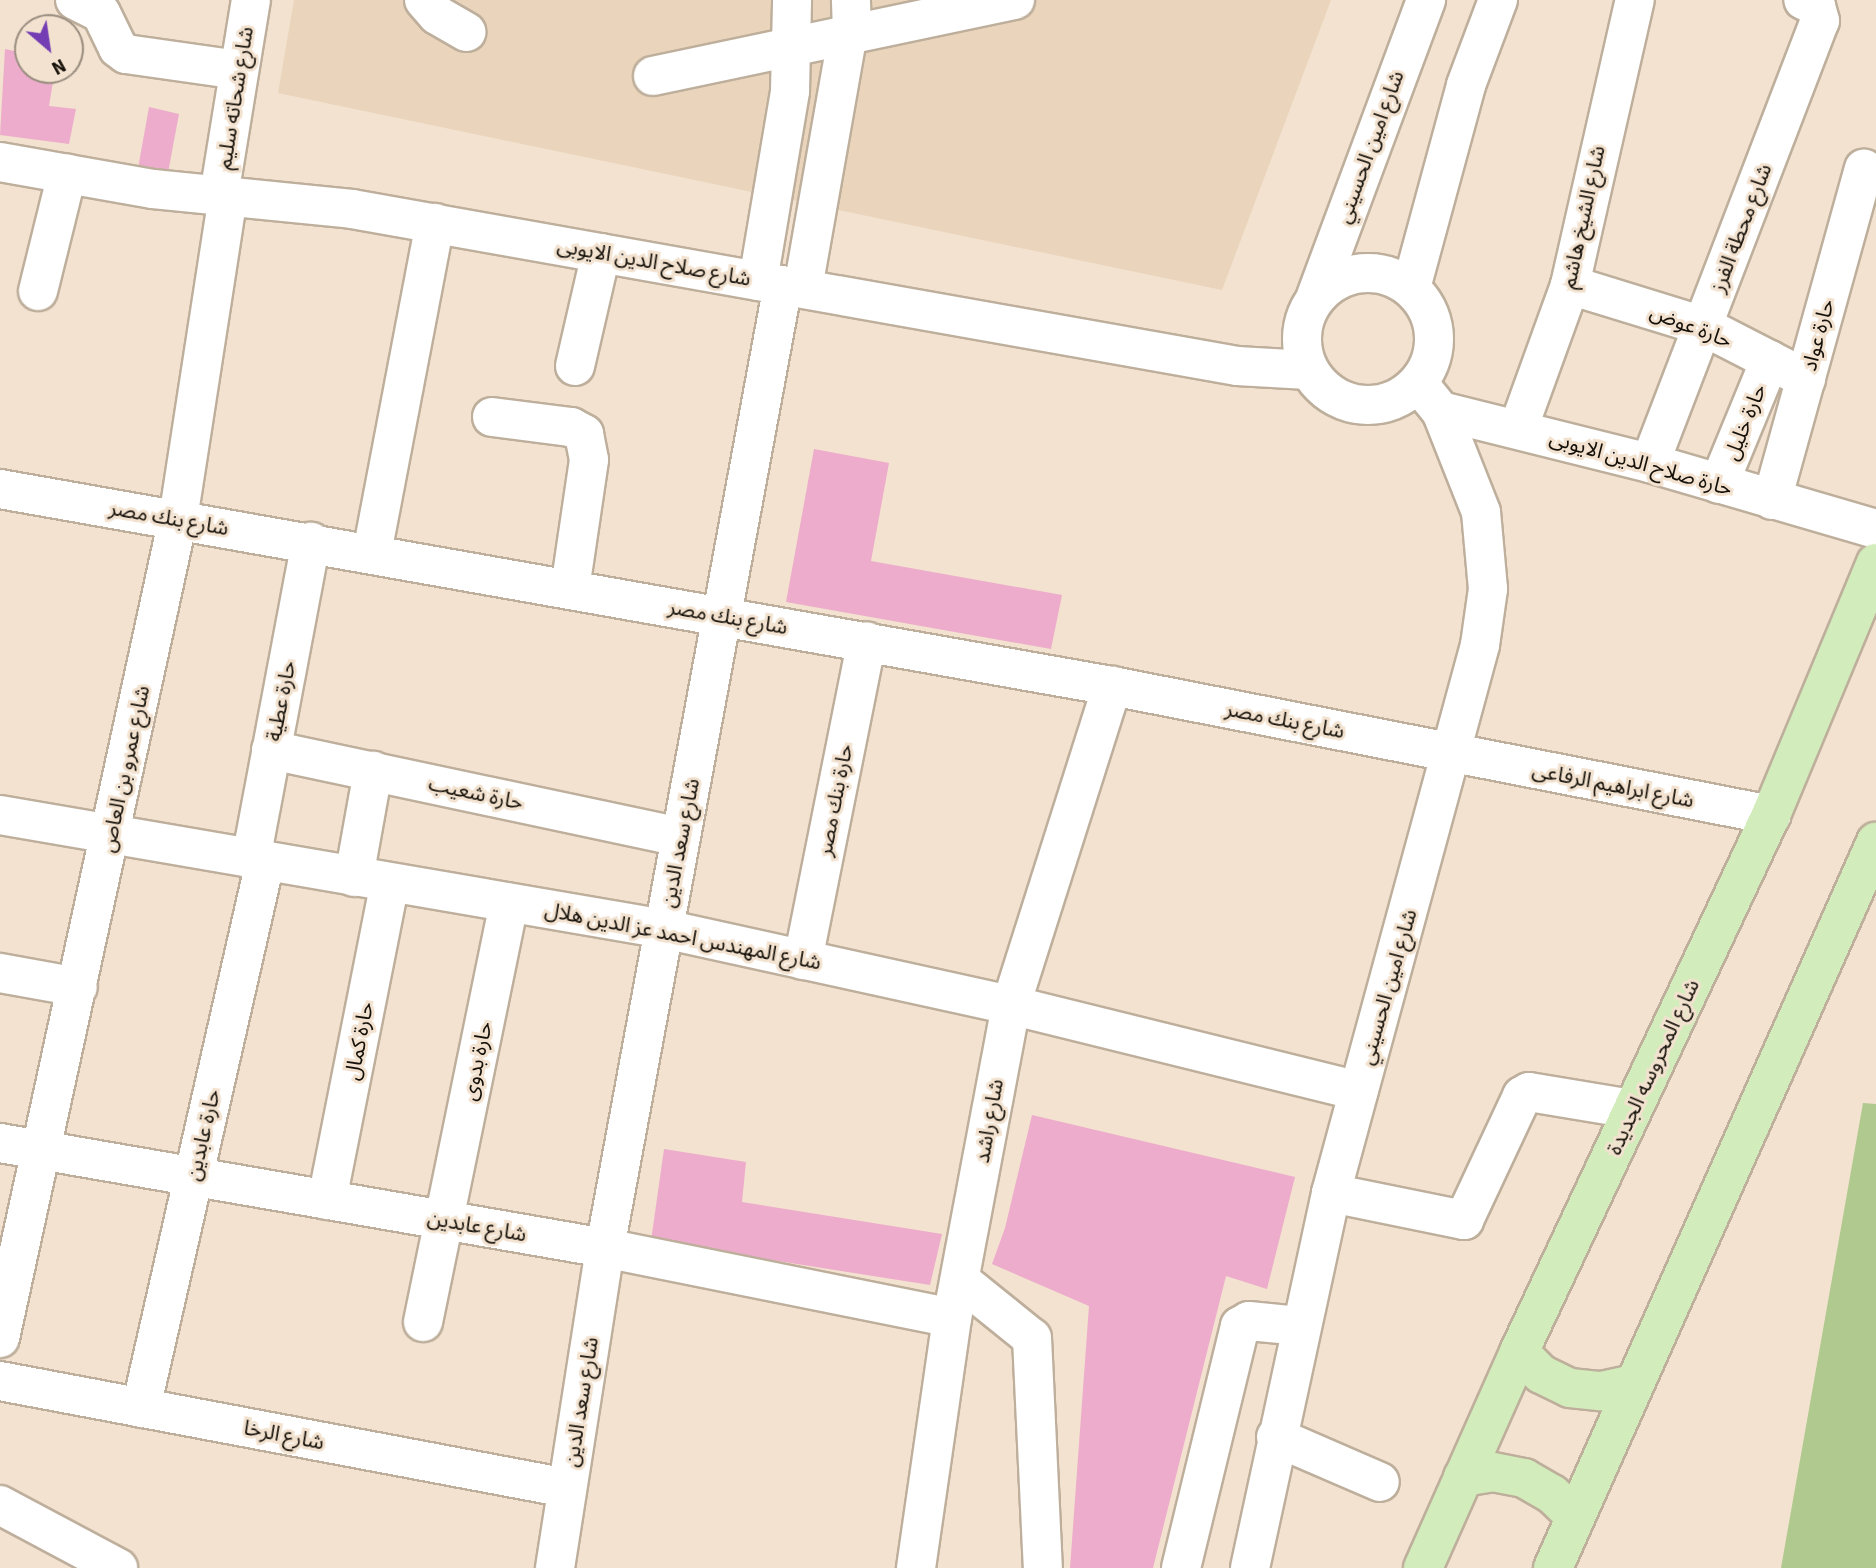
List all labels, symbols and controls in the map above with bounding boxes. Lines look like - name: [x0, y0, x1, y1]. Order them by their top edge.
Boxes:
- north arrow: [14, 14, 84, 84]
- street label: شارع شحاته سليم: [211, 25, 259, 171]
- text: N: [46, 51, 71, 81]
- street label: شارع امين الحسيني: [1331, 67, 1409, 227]
- street label: شارع الشيخ هاشم: [1556, 143, 1610, 291]
- street label: شارع محطة الفرز: [1705, 160, 1777, 296]
- street label: شارع صلاح الدين الايوبى: [555, 233, 753, 291]
- street label: حارة عواد: [1796, 296, 1840, 374]
- street label: حارة عوض: [1646, 299, 1736, 353]
- street label: حارة خليل: [1718, 380, 1772, 464]
- street label: حارة صلاح الدين الايوبى: [1547, 425, 1735, 501]
- street label: شارع بنك مصر: [107, 495, 231, 541]
- street label: شارع بنك مصر: [666, 594, 790, 640]
- street label: حارة عطية: [261, 659, 301, 743]
- street label: شارع عمرو بن العاص: [95, 683, 155, 855]
- street label: شارع بنك مصر: [1223, 696, 1347, 744]
- street label: حارة بنك مصر: [812, 742, 858, 858]
- street label: شارع ابراهيم الرفاعى: [1530, 757, 1696, 813]
- street label: حارة شعيب: [426, 771, 526, 815]
- street label: شارع سعد الدين: [655, 776, 705, 910]
- street label: شارع المهندس احمد عز الدين هلال: [543, 897, 823, 975]
- street label: شارع امين الحسيني: [1354, 906, 1422, 1068]
- street label: شارع المحروسه الجديدة: [1601, 975, 1705, 1159]
- street label: حارة كمال: [339, 1000, 379, 1082]
- street label: حارة بدوى: [456, 1019, 498, 1103]
- street label: شارع راشد: [969, 1077, 1009, 1165]
- street label: حارة عابدين: [180, 1087, 226, 1183]
- street label: شارع عابدين: [425, 1205, 529, 1247]
- street label: شارع سعد الدين: [558, 1335, 604, 1469]
- street label: شارع الرخا: [242, 1415, 326, 1455]

